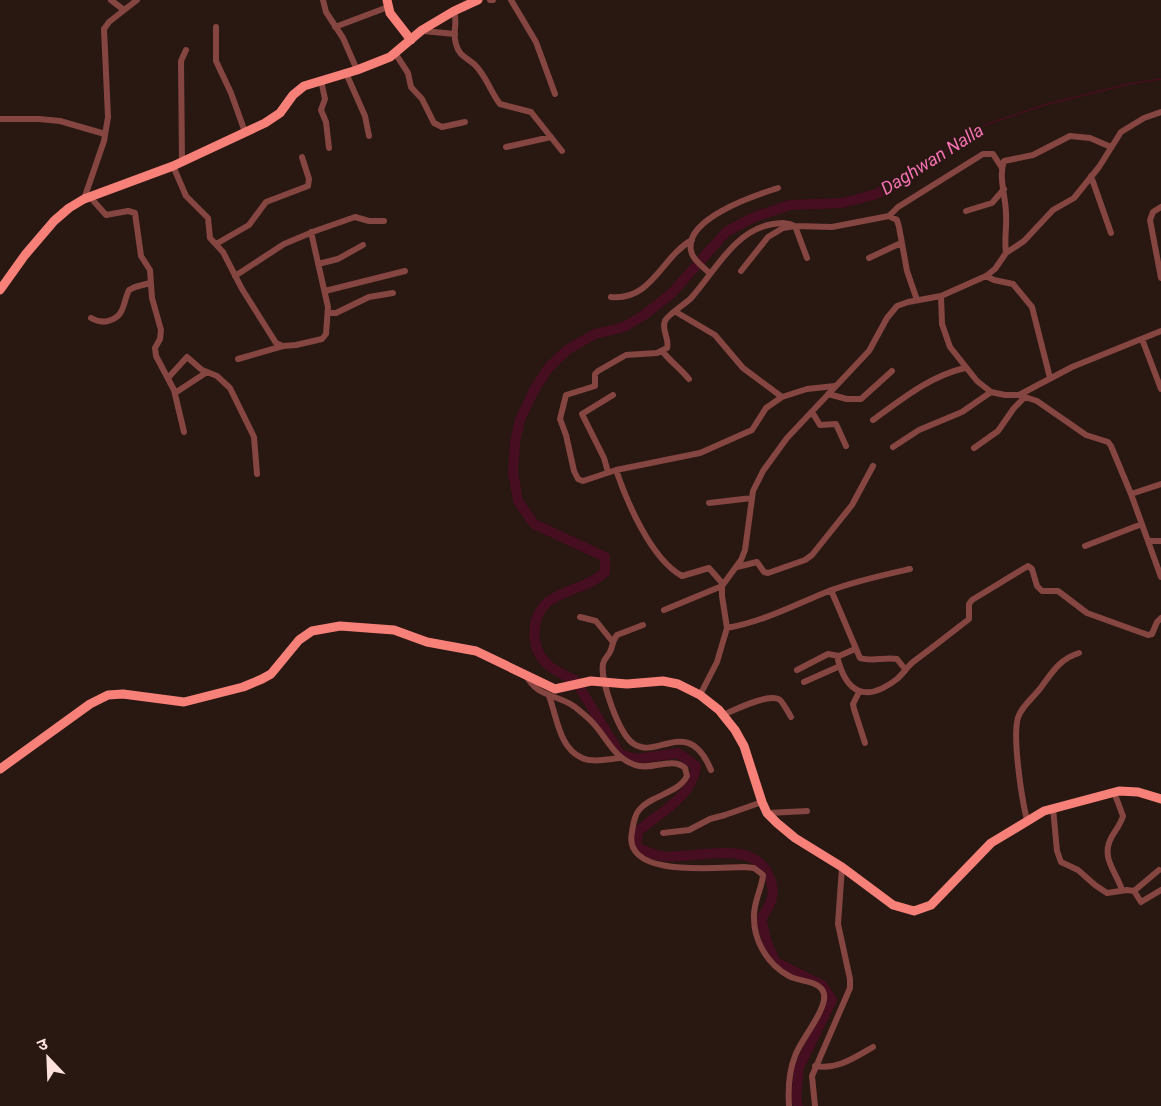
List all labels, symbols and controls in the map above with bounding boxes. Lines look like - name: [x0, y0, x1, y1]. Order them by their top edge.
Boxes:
- water label: Daghwan Nalla: [877, 119, 987, 199]
- north arrow: [18, 1028, 78, 1088]
- text: उ: [34, 1034, 51, 1055]

